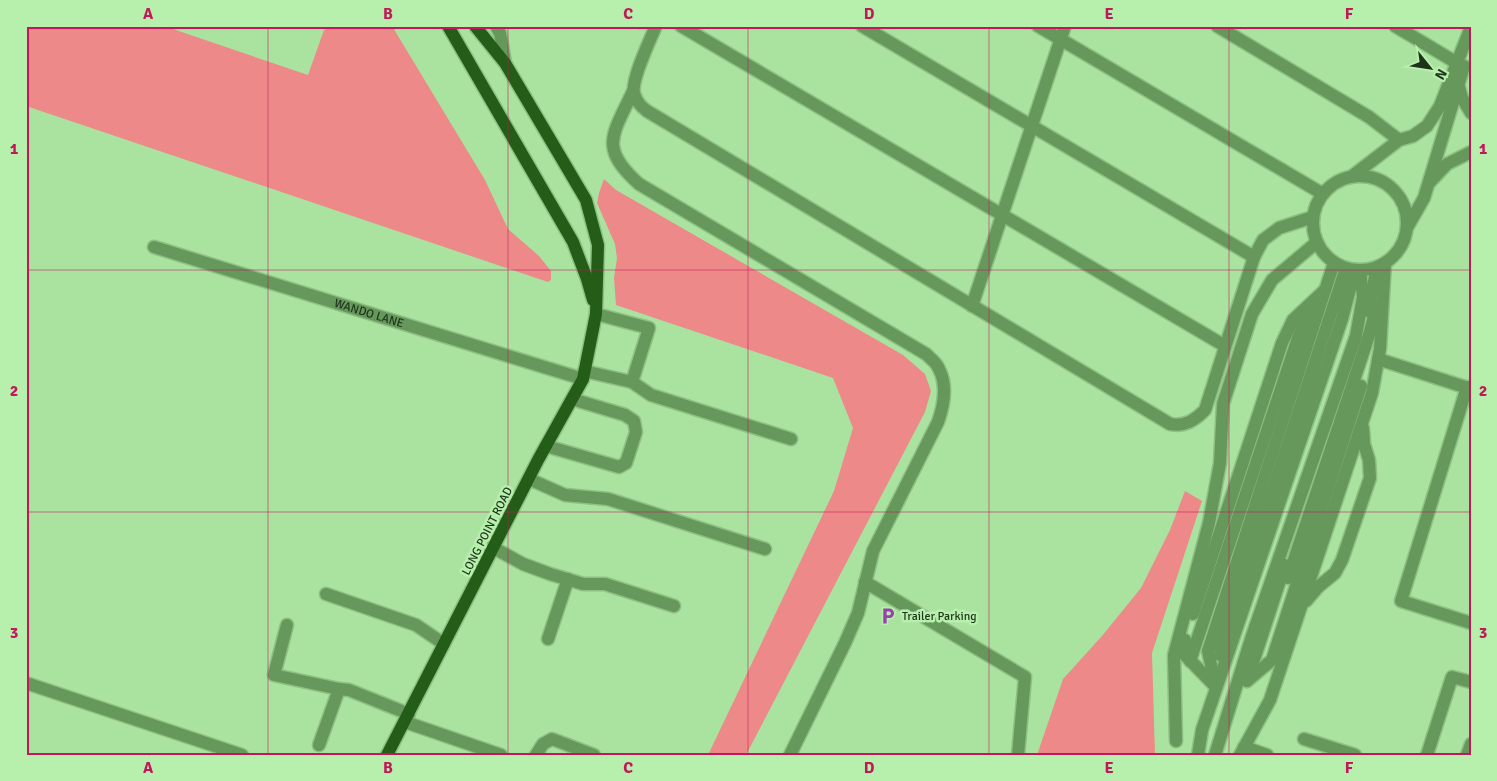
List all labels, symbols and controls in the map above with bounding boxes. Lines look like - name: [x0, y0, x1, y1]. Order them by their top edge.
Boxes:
- text: A: [143, 4, 154, 24]
- text: B: [383, 4, 393, 24]
- text: C: [623, 4, 633, 24]
- text: D: [864, 4, 875, 24]
- text: E: [1104, 4, 1114, 24]
- text: F: [1345, 4, 1354, 24]
- north arrow: [1404, 42, 1454, 92]
- text: N: [1431, 66, 1451, 83]
- text: 1: [10, 139, 19, 159]
- text: 1: [1479, 139, 1488, 159]
- street label: WANDO LANE: [332, 296, 406, 331]
- text: 2: [10, 381, 18, 401]
- text: 2: [1479, 381, 1487, 401]
- street label: LONG POINT ROAD: [459, 484, 516, 578]
- parking icon: Trailer Parking: [878, 606, 898, 626]
- place label: Trailer Parking: [902, 609, 977, 624]
- text: 3: [10, 623, 18, 643]
- text: 3: [1479, 623, 1487, 643]
- text: A: [143, 758, 154, 778]
- text: B: [383, 758, 393, 778]
- text: C: [623, 758, 633, 778]
- text: D: [864, 758, 875, 778]
- text: E: [1104, 758, 1114, 778]
- text: F: [1345, 758, 1354, 778]

